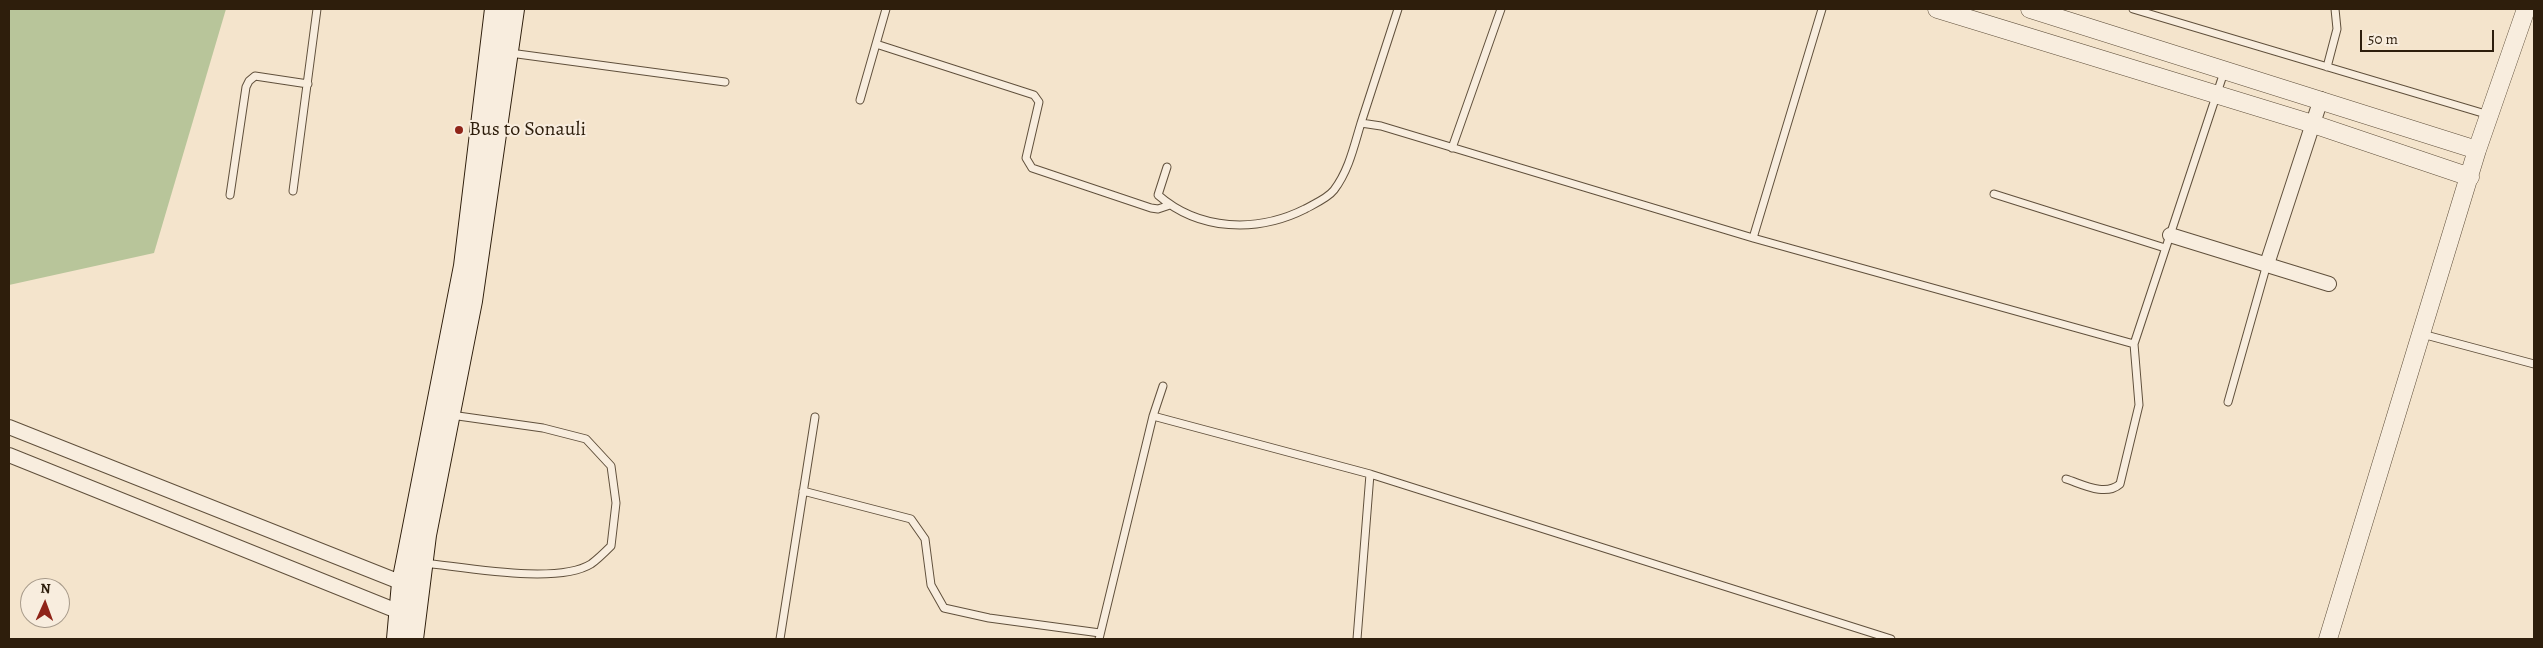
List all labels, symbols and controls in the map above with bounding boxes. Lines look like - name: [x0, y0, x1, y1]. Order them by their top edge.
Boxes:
- scale bar: [2363, 20, 2497, 52]
- text: 50 m: [2368, 29, 2398, 49]
- place label: Bus to Sonauli: [469, 118, 586, 142]
- marker: Bus to Sonauli: [453, 124, 465, 136]
- north arrow: [20, 578, 70, 628]
- text: N: [40, 579, 51, 598]

